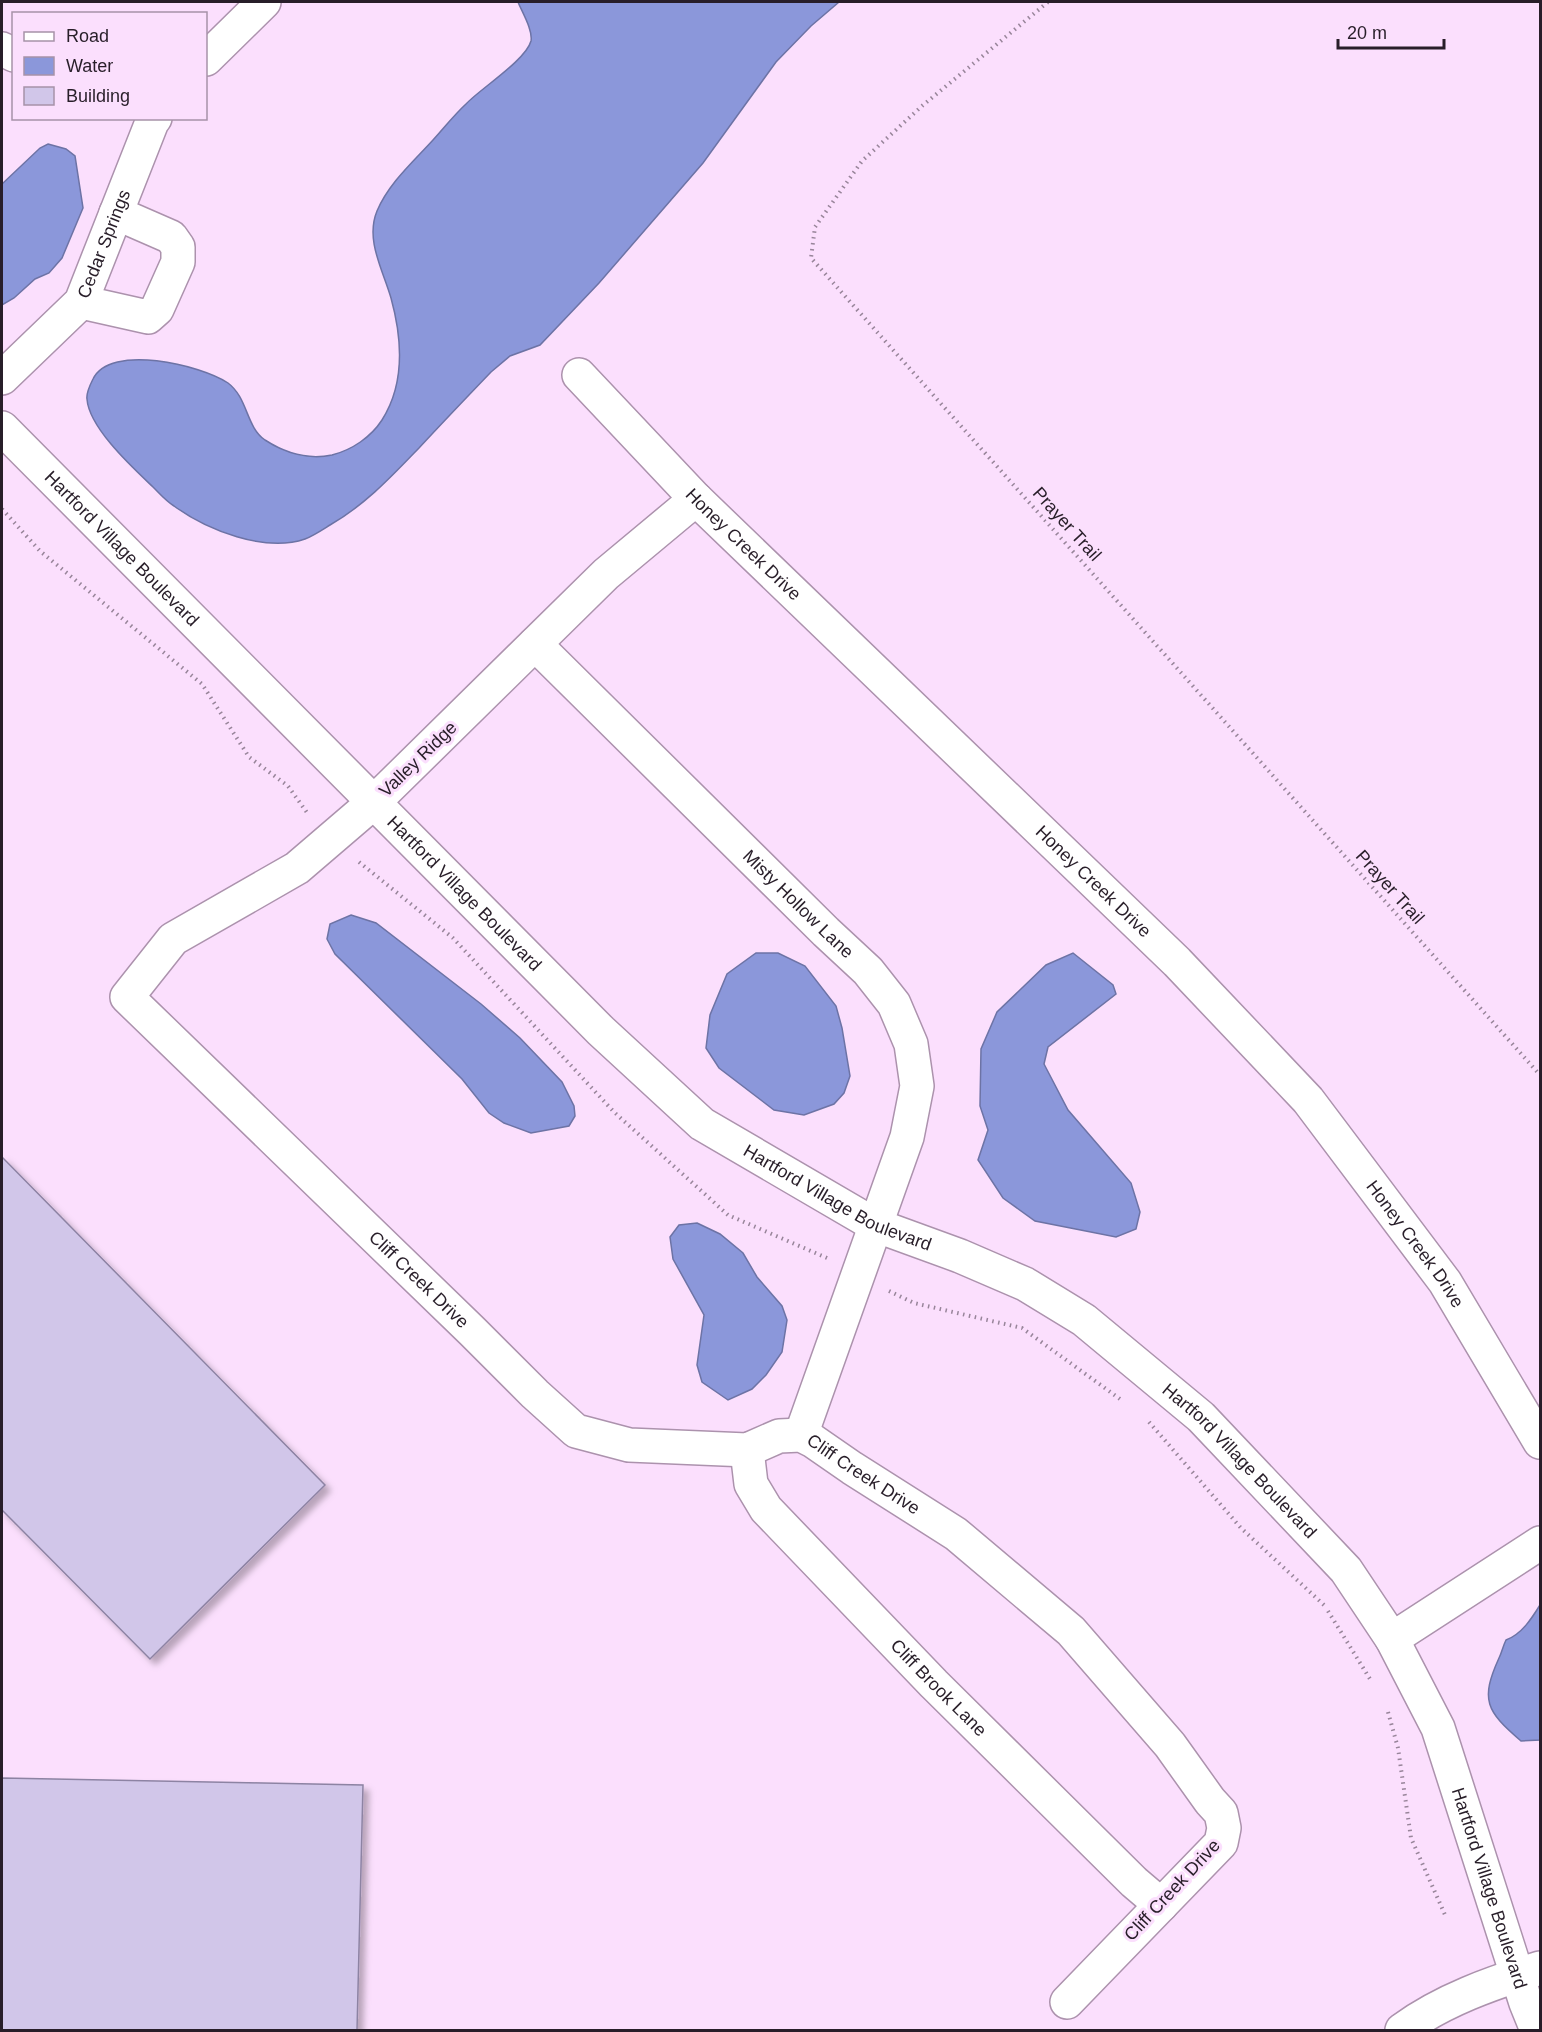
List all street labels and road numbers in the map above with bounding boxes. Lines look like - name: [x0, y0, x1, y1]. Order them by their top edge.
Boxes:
- street label: Cedar Springs: [73, 187, 134, 301]
- street label: Hartford Village Boulevard: [41, 467, 203, 630]
- street label: Prayer Trail: [1029, 483, 1105, 565]
- street label: Honey Creek Drive: [681, 484, 805, 604]
- street label: Valley Ridge: [375, 717, 461, 801]
- street label: Hartford Village Boulevard: [383, 812, 545, 975]
- street label: Honey Creek Drive: [1032, 822, 1155, 941]
- street label: Misty Hollow Lane: [739, 846, 857, 962]
- street label: Prayer Trail: [1352, 846, 1428, 928]
- street label: Hartford Village Boulevard: [740, 1140, 934, 1255]
- street label: Honey Creek Drive: [1362, 1177, 1468, 1311]
- street label: Cliff Creek Drive: [365, 1227, 473, 1332]
- street label: Hartford Village Boulevard: [1159, 1379, 1320, 1542]
- street label: Cliff Creek Drive: [803, 1430, 924, 1518]
- street label: Cliff Brook Lane: [887, 1635, 991, 1740]
- street label: Hartford Village Boulevard: [1448, 1785, 1531, 1991]
- street label: Cliff Creek Drive: [1120, 1835, 1224, 1945]

